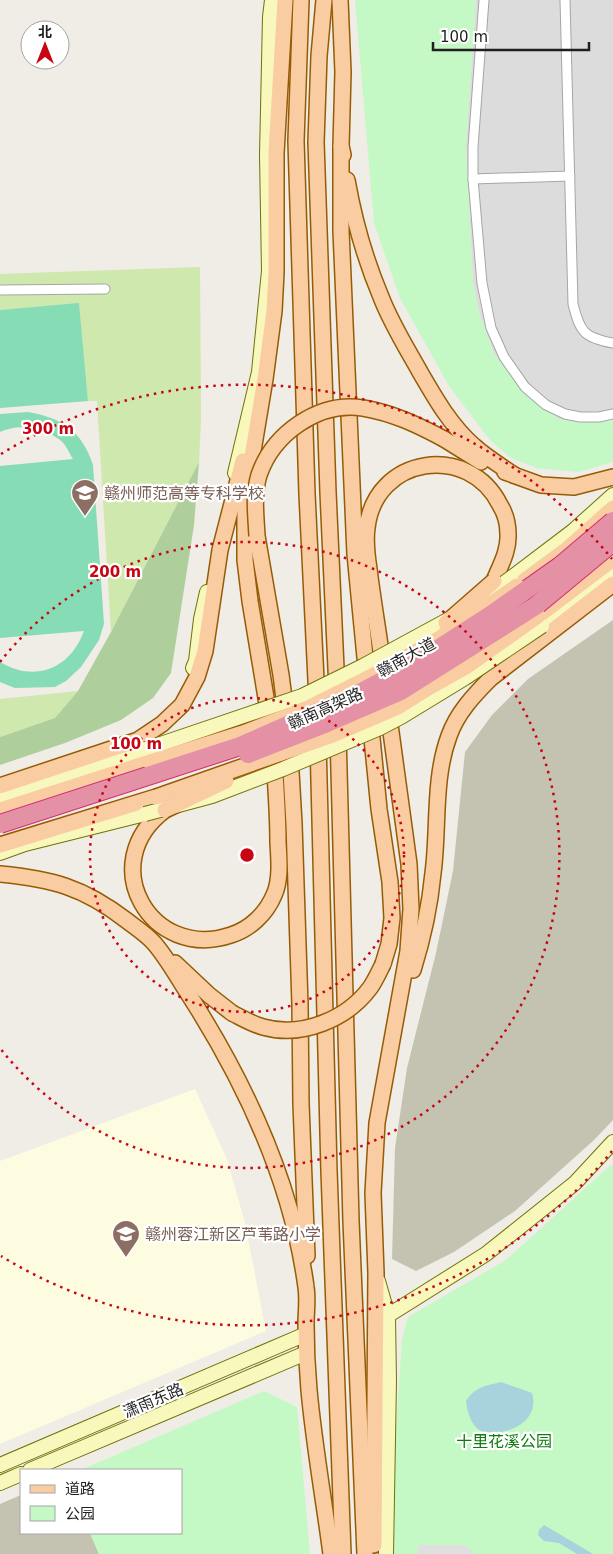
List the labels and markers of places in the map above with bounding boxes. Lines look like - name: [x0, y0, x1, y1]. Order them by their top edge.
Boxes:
- school or university icon: 赣州师范高等专科学校: [70, 478, 100, 517]
- place label: 赣州师范高等专科学校: [104, 484, 264, 503]
- centre of rings: [238, 846, 256, 864]
- school or university icon: 赣州蓉江新区芦苇路小学: [111, 1219, 141, 1258]
- place label: 赣州蓉江新区芦苇路小学: [145, 1225, 321, 1244]

